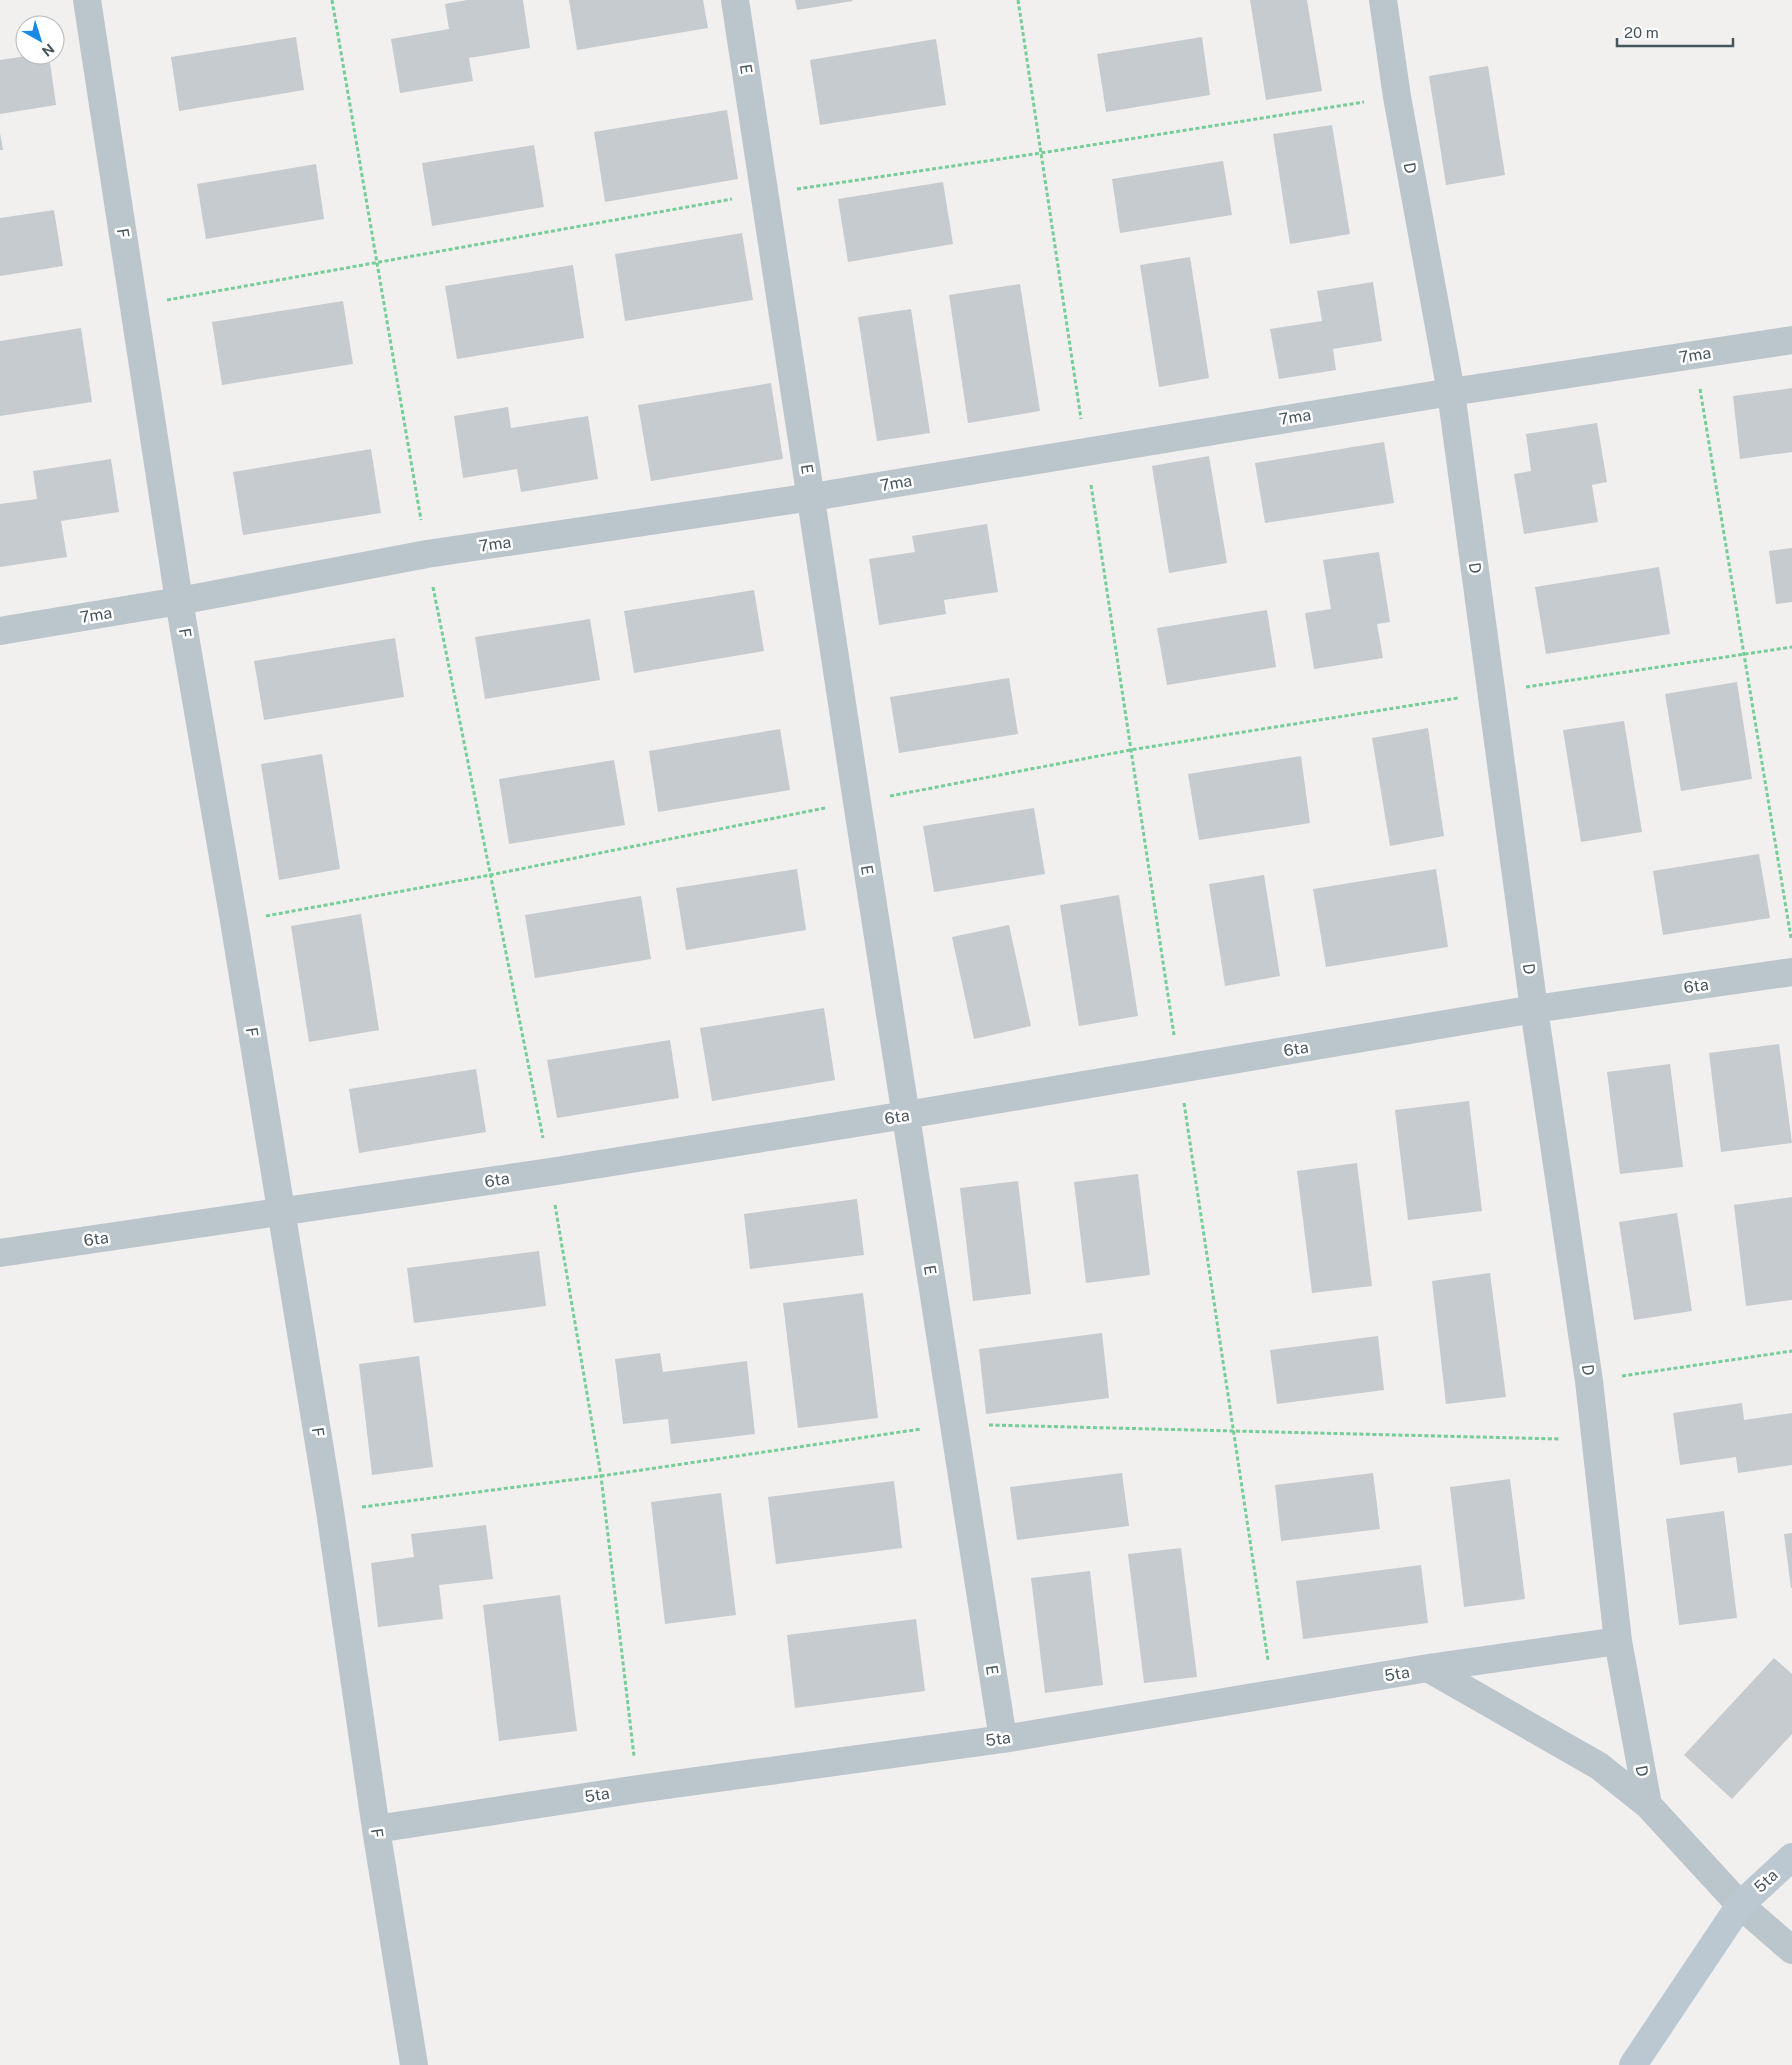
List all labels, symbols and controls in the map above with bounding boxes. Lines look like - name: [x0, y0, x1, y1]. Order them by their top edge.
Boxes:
- north arrow: [15, 15, 65, 65]
- scale bar: [1617, 15, 1733, 47]
- text: 20 m: [1624, 24, 1659, 41]
- text: N: [39, 40, 57, 60]
- street label: E: [736, 63, 756, 75]
- street label: D: [1400, 161, 1420, 175]
- street label: F: [113, 227, 133, 239]
- street label: 7ma: [1678, 343, 1712, 367]
- street label: 7ma: [1278, 405, 1312, 429]
- street label: E: [797, 463, 817, 475]
- street label: 7ma: [879, 471, 913, 495]
- street label: 7ma: [478, 532, 512, 556]
- street label: D: [1465, 561, 1485, 575]
- street label: 7ma: [79, 603, 113, 627]
- street label: F: [175, 627, 195, 639]
- street label: E: [857, 864, 877, 876]
- street label: D: [1519, 962, 1539, 976]
- street label: 6ta: [1682, 975, 1710, 997]
- street label: F: [242, 1026, 262, 1038]
- street label: 6ta: [1282, 1038, 1310, 1060]
- street label: 6ta: [883, 1106, 911, 1128]
- street label: 6ta: [483, 1169, 511, 1191]
- street label: 6ta: [82, 1228, 110, 1250]
- street label: E: [920, 1264, 940, 1276]
- street label: D: [1578, 1363, 1598, 1377]
- street label: F: [308, 1426, 328, 1438]
- street label: 5ta: [1383, 1662, 1411, 1686]
- street label: E: [982, 1664, 1002, 1676]
- street label: 5ta: [984, 1728, 1012, 1750]
- street label: D: [1632, 1764, 1652, 1778]
- street label: 5ta: [583, 1784, 611, 1806]
- street label: F: [367, 1827, 387, 1839]
- street label: 5ta: [1750, 1865, 1782, 1897]

